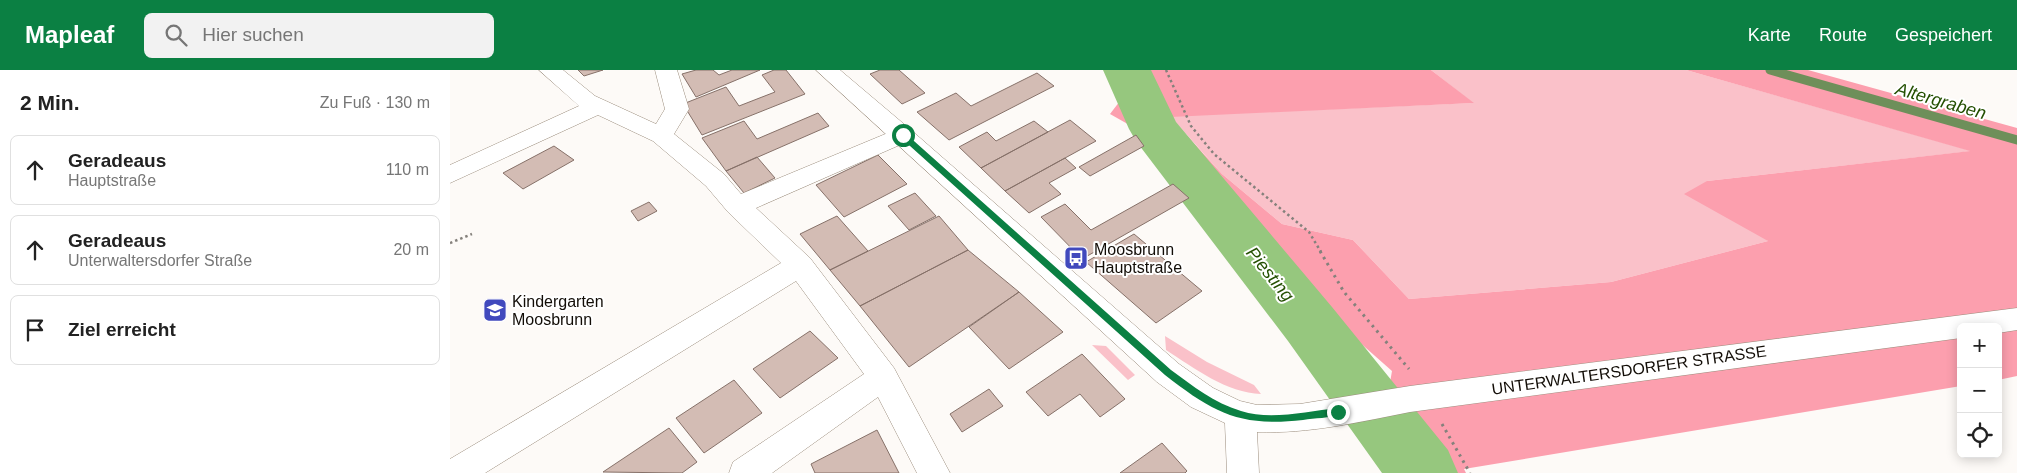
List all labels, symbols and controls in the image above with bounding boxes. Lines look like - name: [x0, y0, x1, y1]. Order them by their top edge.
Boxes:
- search box: [144, 13, 494, 58]
- text: Mapleaf: [25, 21, 114, 48]
- icon: search: [162, 21, 190, 49]
- text: Hier suchen: [202, 24, 304, 45]
- text: Karte: [1748, 25, 1791, 45]
- text: Route: [1819, 25, 1867, 45]
- text: Gespeichert: [1895, 25, 1992, 45]
- water label: Altergraben: [1893, 78, 1988, 123]
- text: 2 Min.: [20, 91, 80, 114]
- text: Zu Fuß · 130 m: [320, 94, 430, 111]
- route start: [892, 124, 915, 147]
- text: Geradeaus: [68, 150, 166, 171]
- icon: ahead: [21, 156, 49, 184]
- text: 110 m: [386, 161, 429, 178]
- text: Hauptstraße: [68, 172, 156, 189]
- text: Geradeaus: [68, 230, 166, 251]
- icon: ahead: [21, 236, 49, 264]
- text: 20 m: [393, 241, 429, 258]
- place label: Moosbrunn Hauptstraße: [1094, 241, 1182, 276]
- water label: Piesting: [1242, 243, 1298, 305]
- bus stop icon: Moosbrunn Hauptstraße: [1063, 245, 1089, 271]
- text: Unterwaltersdorfer Straße: [68, 252, 252, 269]
- place label: Kindergarten Moosbrunn: [512, 293, 604, 328]
- school or university icon: Kindergarten Moosbrunn: [482, 297, 508, 323]
- icon: arrive: [21, 316, 49, 344]
- text: Ziel erreicht: [68, 319, 176, 340]
- map controls: [1957, 323, 2002, 458]
- button: +: [1957, 323, 2002, 368]
- street label: UNTERWALTERSDORFER STRASSE: [1491, 342, 1767, 398]
- button: −: [1957, 368, 2002, 413]
- route end: [1327, 401, 1350, 424]
- button: locate: [1957, 413, 2002, 458]

